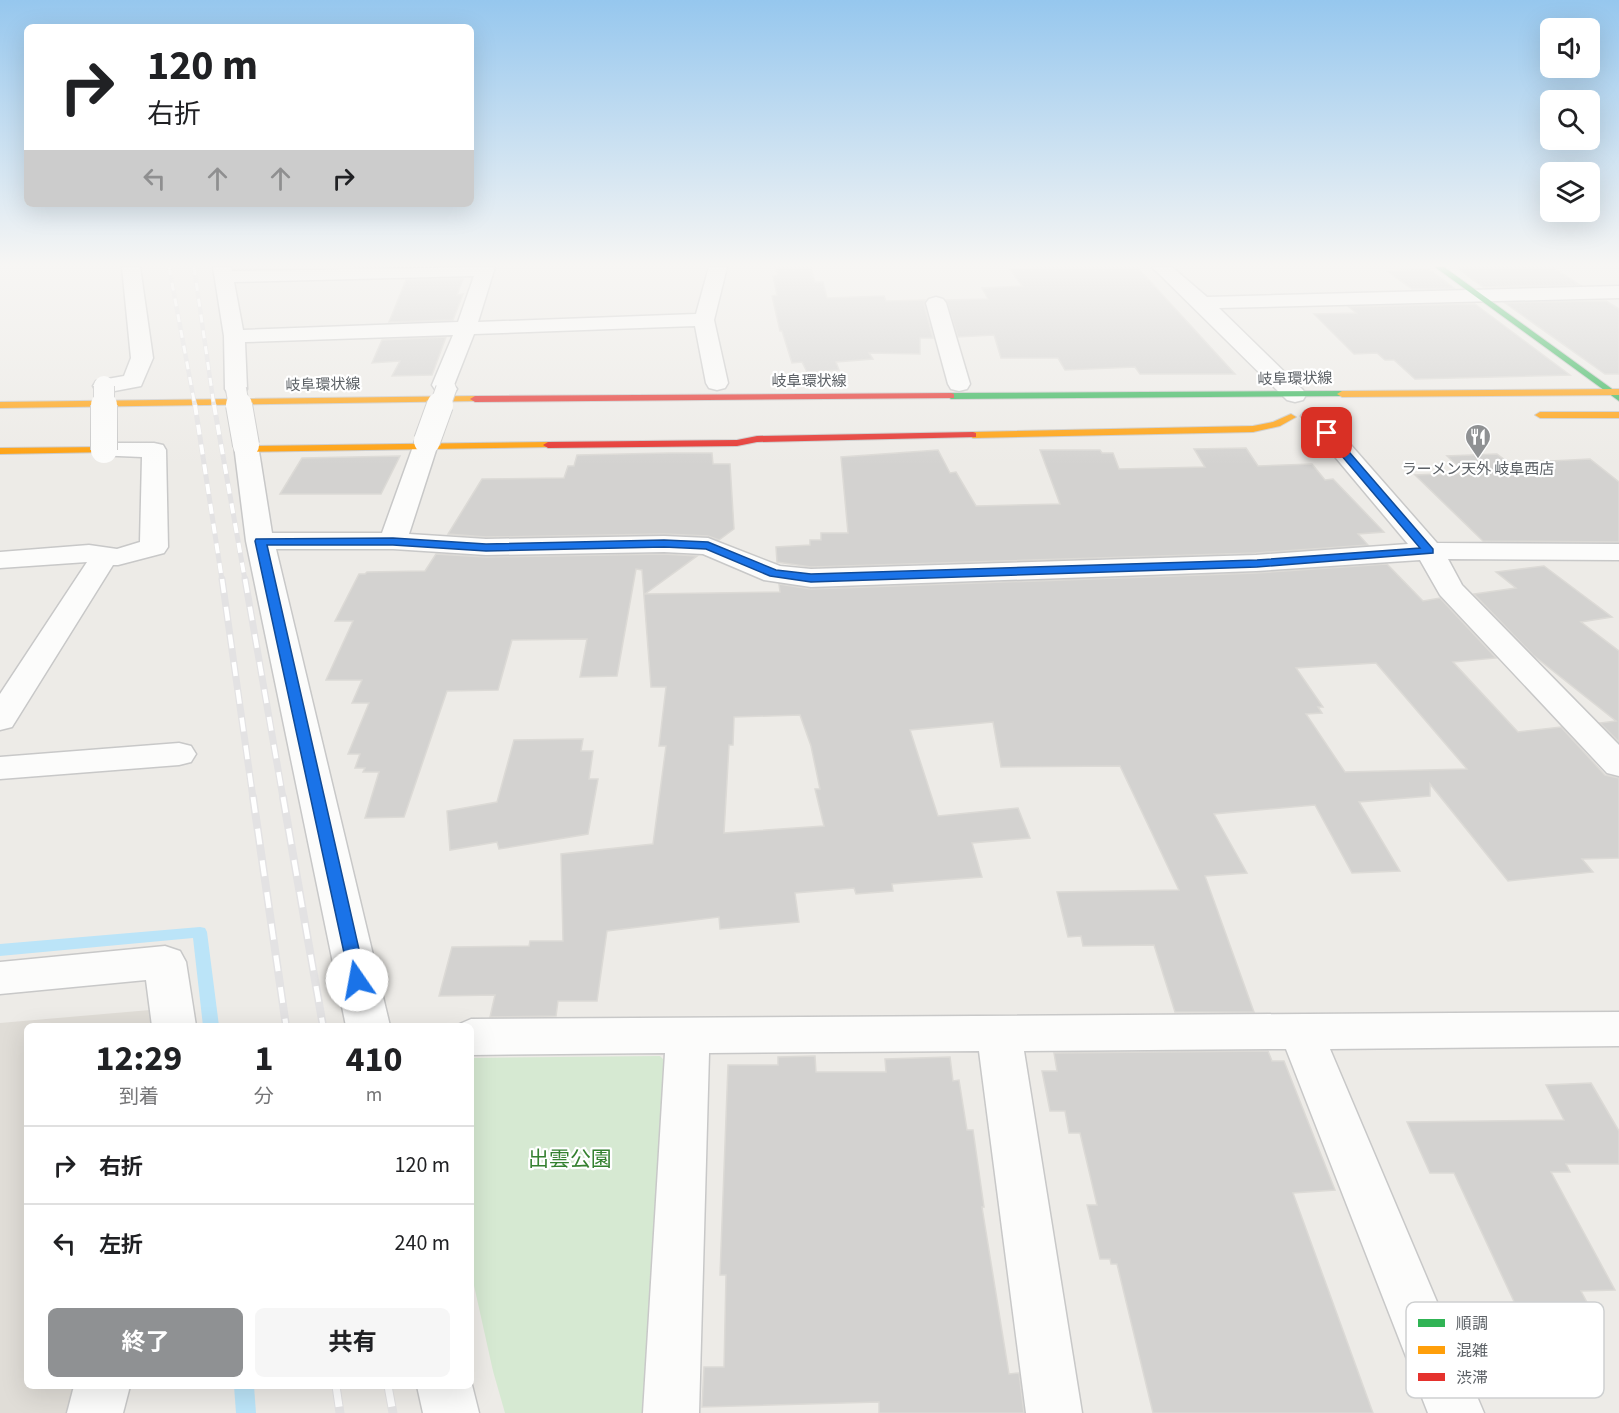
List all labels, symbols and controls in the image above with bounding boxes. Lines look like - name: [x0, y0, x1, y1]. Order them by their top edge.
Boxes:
- map controls: [1540, 18, 1600, 222]
- button: sound: [1540, 18, 1600, 78]
- text: 120 m: [147, 36, 258, 96]
- icon: right: [48, 48, 126, 126]
- button: search: [1540, 90, 1600, 150]
- text: 右折: [147, 95, 201, 134]
- icon: left: [138, 162, 171, 195]
- icon: ahead: [201, 162, 234, 195]
- icon: ahead: [264, 162, 297, 195]
- icon: right: [327, 162, 360, 195]
- button: layers: [1540, 162, 1600, 222]
- street label: 岐阜環状線: [1257, 368, 1333, 390]
- street label: 岐阜環状線: [771, 371, 847, 392]
- street label: 岐阜環状線: [285, 374, 361, 396]
- pin: [1301, 407, 1352, 458]
- icon: arrive: [1310, 416, 1343, 449]
- restaurant icon: ラーメン天外 岐阜西店: [1463, 422, 1493, 460]
- place label: ラーメン天外 岐阜西店: [1402, 459, 1554, 480]
- position arrow: [325, 948, 389, 1012]
- text: 12:29: [96, 1033, 182, 1084]
- text: 1: [254, 1033, 273, 1084]
- text: 410: [345, 1034, 402, 1085]
- text: m: [366, 1081, 382, 1109]
- text: 到着: [119, 1083, 159, 1111]
- text: 分: [254, 1083, 274, 1111]
- park label: 出雲公園: [528, 1144, 612, 1174]
- icon: right: [48, 1149, 81, 1182]
- text: 120 m: [395, 1149, 450, 1181]
- text: 右折: [99, 1151, 143, 1183]
- icon: left: [48, 1227, 81, 1260]
- text: 240 m: [395, 1227, 450, 1259]
- text: 左折: [99, 1229, 143, 1261]
- legend: [1406, 1302, 1604, 1398]
- button: 終了: [48, 1308, 243, 1377]
- button: 共有: [255, 1308, 450, 1377]
- text: 順調: [1456, 1313, 1488, 1335]
- text: 混雑: [1456, 1340, 1488, 1362]
- text: 渋滞: [1456, 1367, 1488, 1389]

